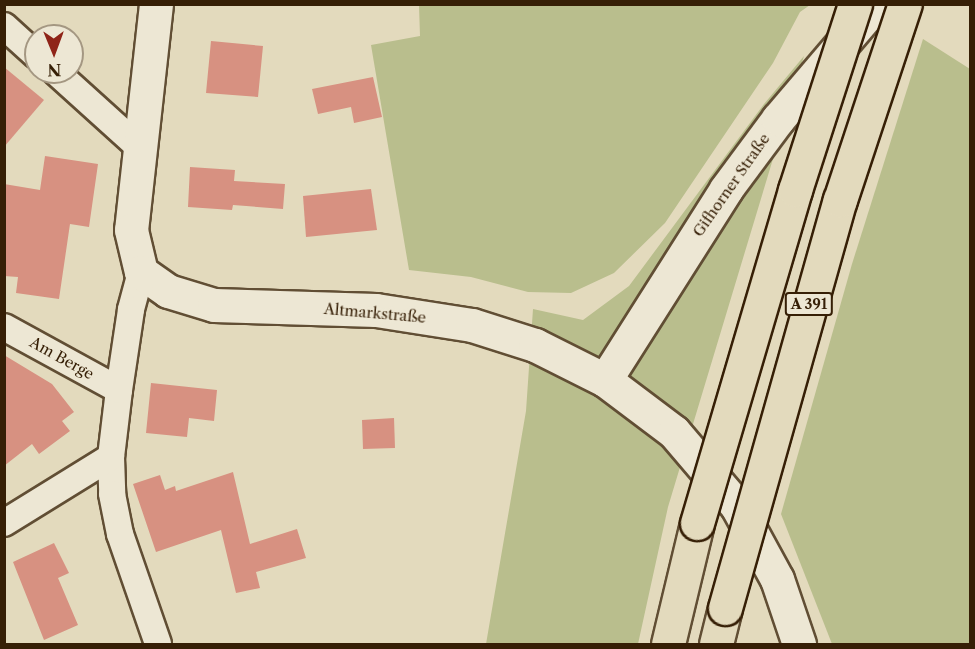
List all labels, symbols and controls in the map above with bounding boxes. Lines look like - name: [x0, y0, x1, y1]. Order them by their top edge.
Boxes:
- north arrow: [24, 24, 84, 84]
- text: N: [47, 60, 61, 80]
- street label: Gifhorner Straße: [689, 130, 773, 240]
- road number: A 391: [784, 293, 834, 315]
- street label: Altmarkstraße: [323, 300, 427, 326]
- street label: Am Berge: [27, 333, 97, 383]

